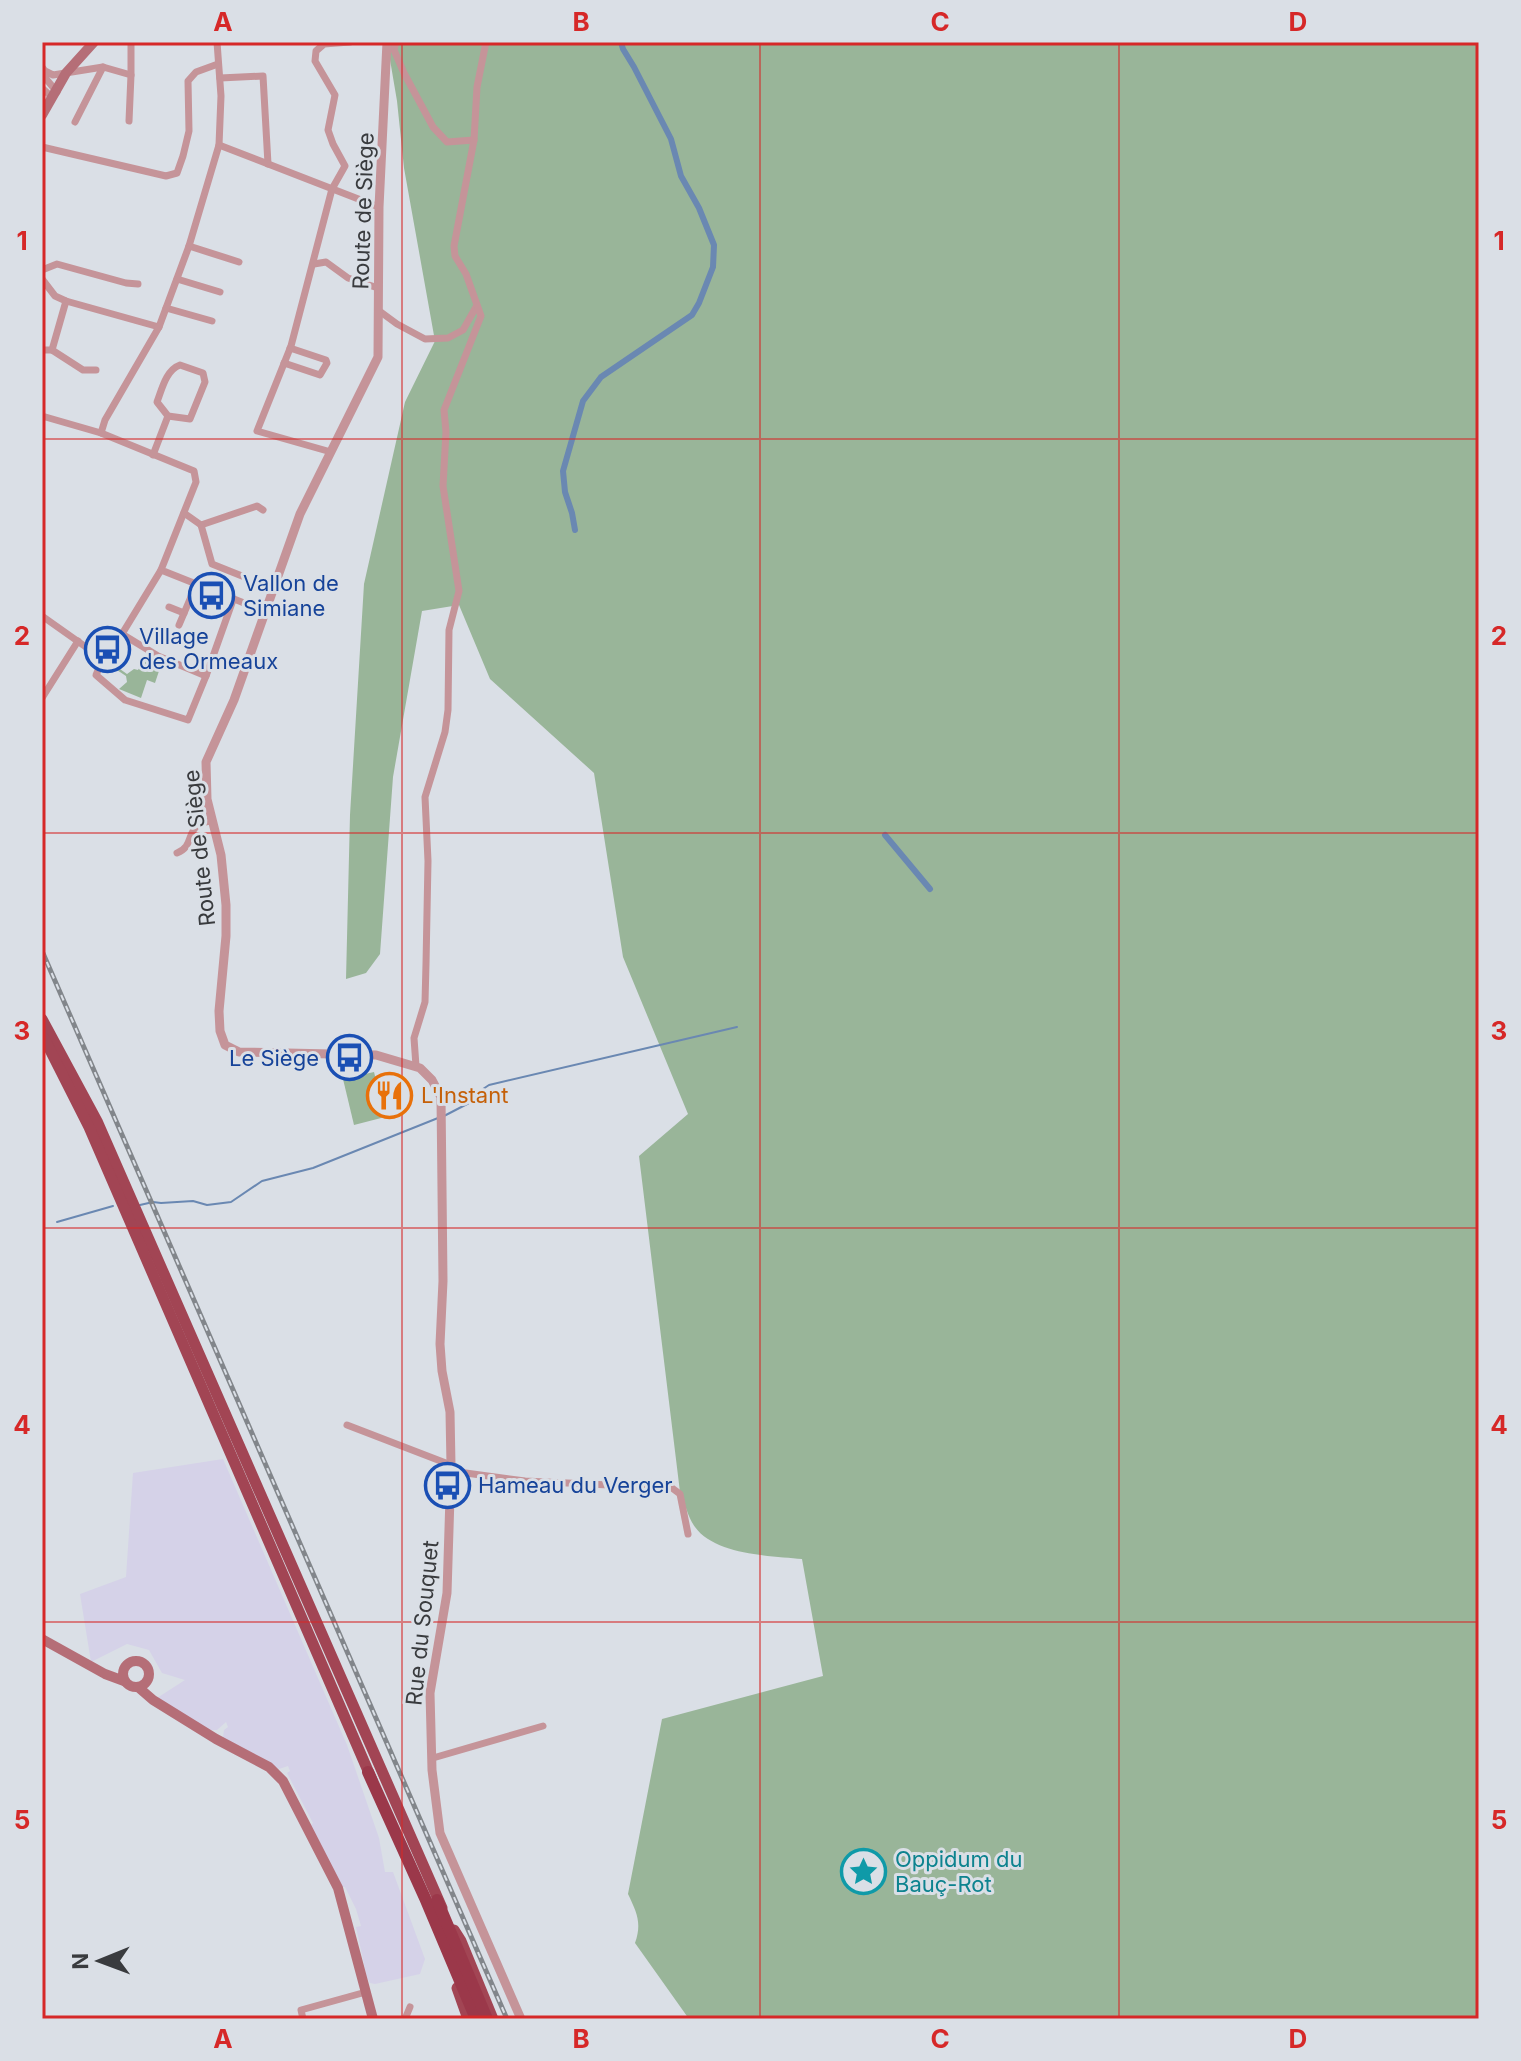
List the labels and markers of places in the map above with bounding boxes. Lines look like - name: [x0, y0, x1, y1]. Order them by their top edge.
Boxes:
- place label: Vallon de Simiane: [243, 570, 339, 621]
- bus stop icon: Vallon de Simiane: [188, 572, 236, 620]
- place label: Village des Ormeaux: [139, 623, 278, 674]
- bus stop icon: Village des Ormeaux: [84, 625, 132, 673]
- bus stop icon: Le Siège: [326, 1034, 374, 1082]
- place label: Le Siège: [229, 1045, 319, 1071]
- restaurant icon: L'Instant: [366, 1071, 414, 1119]
- place label: L'Instant: [421, 1082, 508, 1108]
- bus stop icon: Hameau du Verger: [423, 1461, 471, 1509]
- place label: Hameau du Verger: [478, 1472, 673, 1498]
- place label: Oppidum du Bauç-Rot: [895, 1846, 1023, 1897]
- place icon: Oppidum du Bauç-Rot: [840, 1848, 888, 1896]

